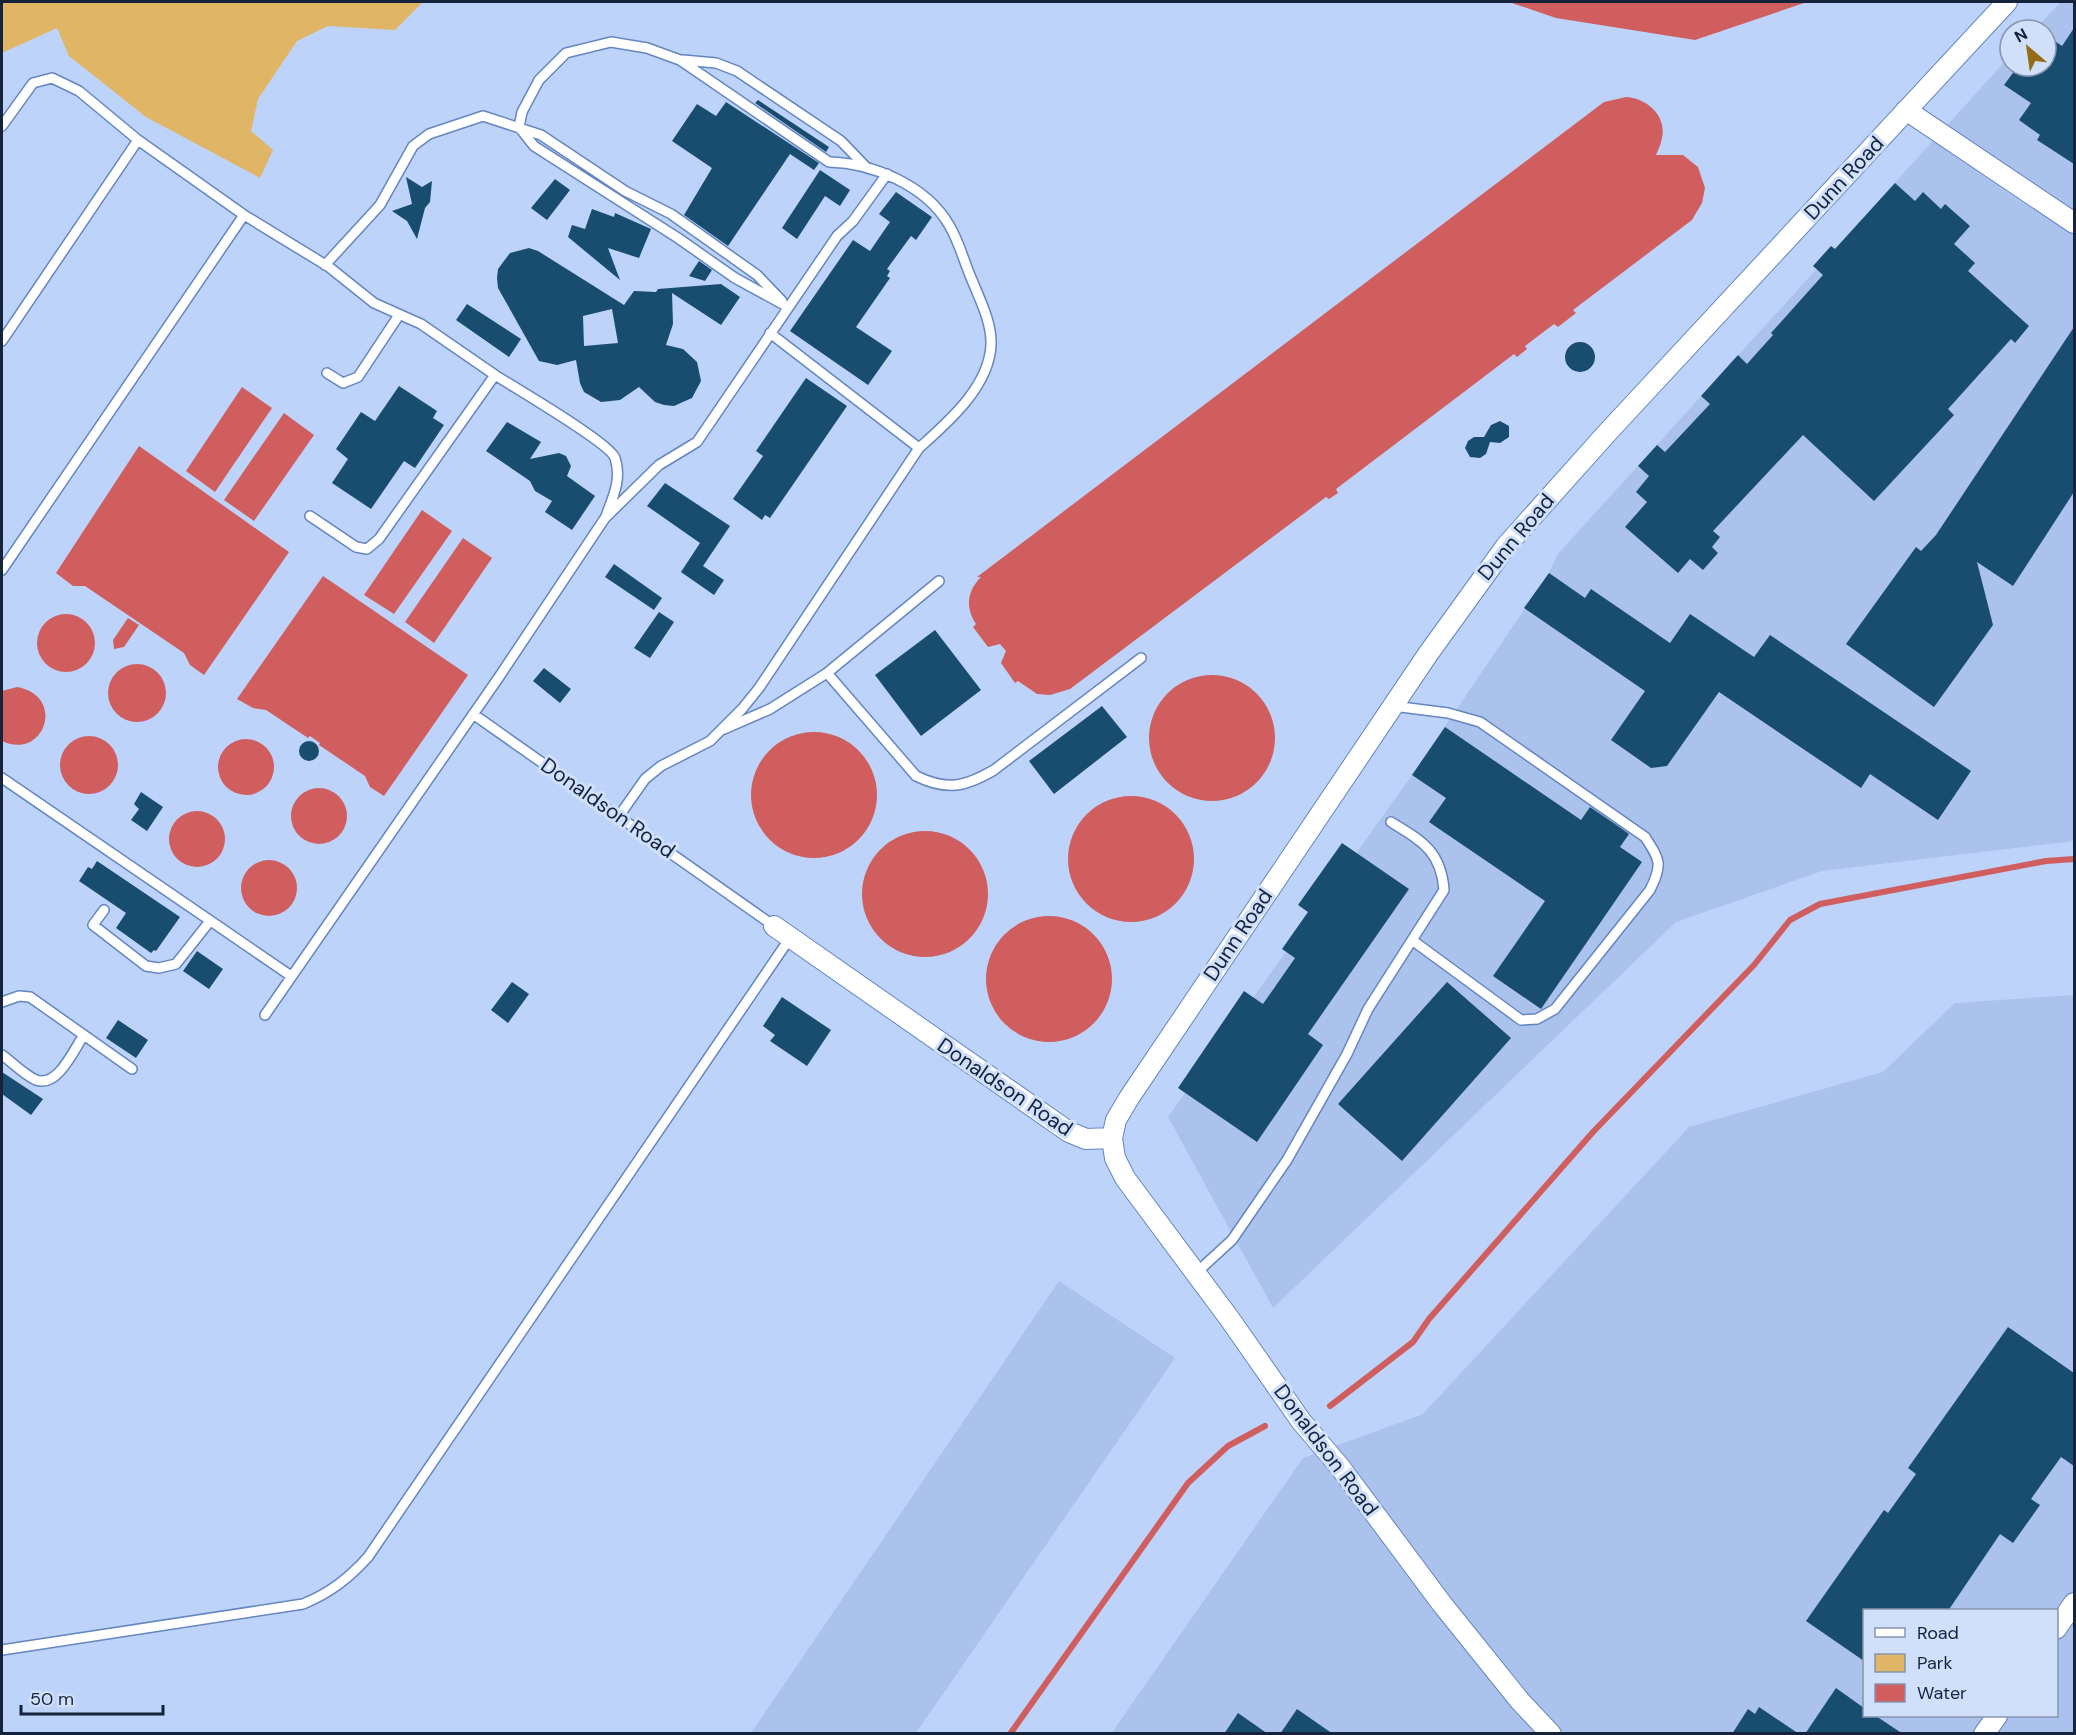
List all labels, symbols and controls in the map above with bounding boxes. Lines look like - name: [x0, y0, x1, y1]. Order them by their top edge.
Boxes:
- north arrow: [1998, 18, 2058, 78]
- text: N: [2011, 23, 2031, 47]
- street label: Dunn Road: [1798, 130, 1890, 226]
- street label: Dunn Road: [1472, 488, 1560, 586]
- street label: Donaldson Road: [535, 751, 681, 865]
- street label: Dunn Road: [1197, 884, 1279, 986]
- street label: Donaldson Road: [932, 1031, 1078, 1143]
- street label: Donaldson Road: [1267, 1379, 1385, 1521]
- legend: [1863, 1609, 2058, 1717]
- text: Road: [1917, 1621, 1959, 1645]
- text: Park: [1917, 1651, 1953, 1675]
- scale bar: [21, 1678, 164, 1716]
- text: Water: [1917, 1681, 1967, 1705]
- text: 50 m: [30, 1687, 74, 1711]

